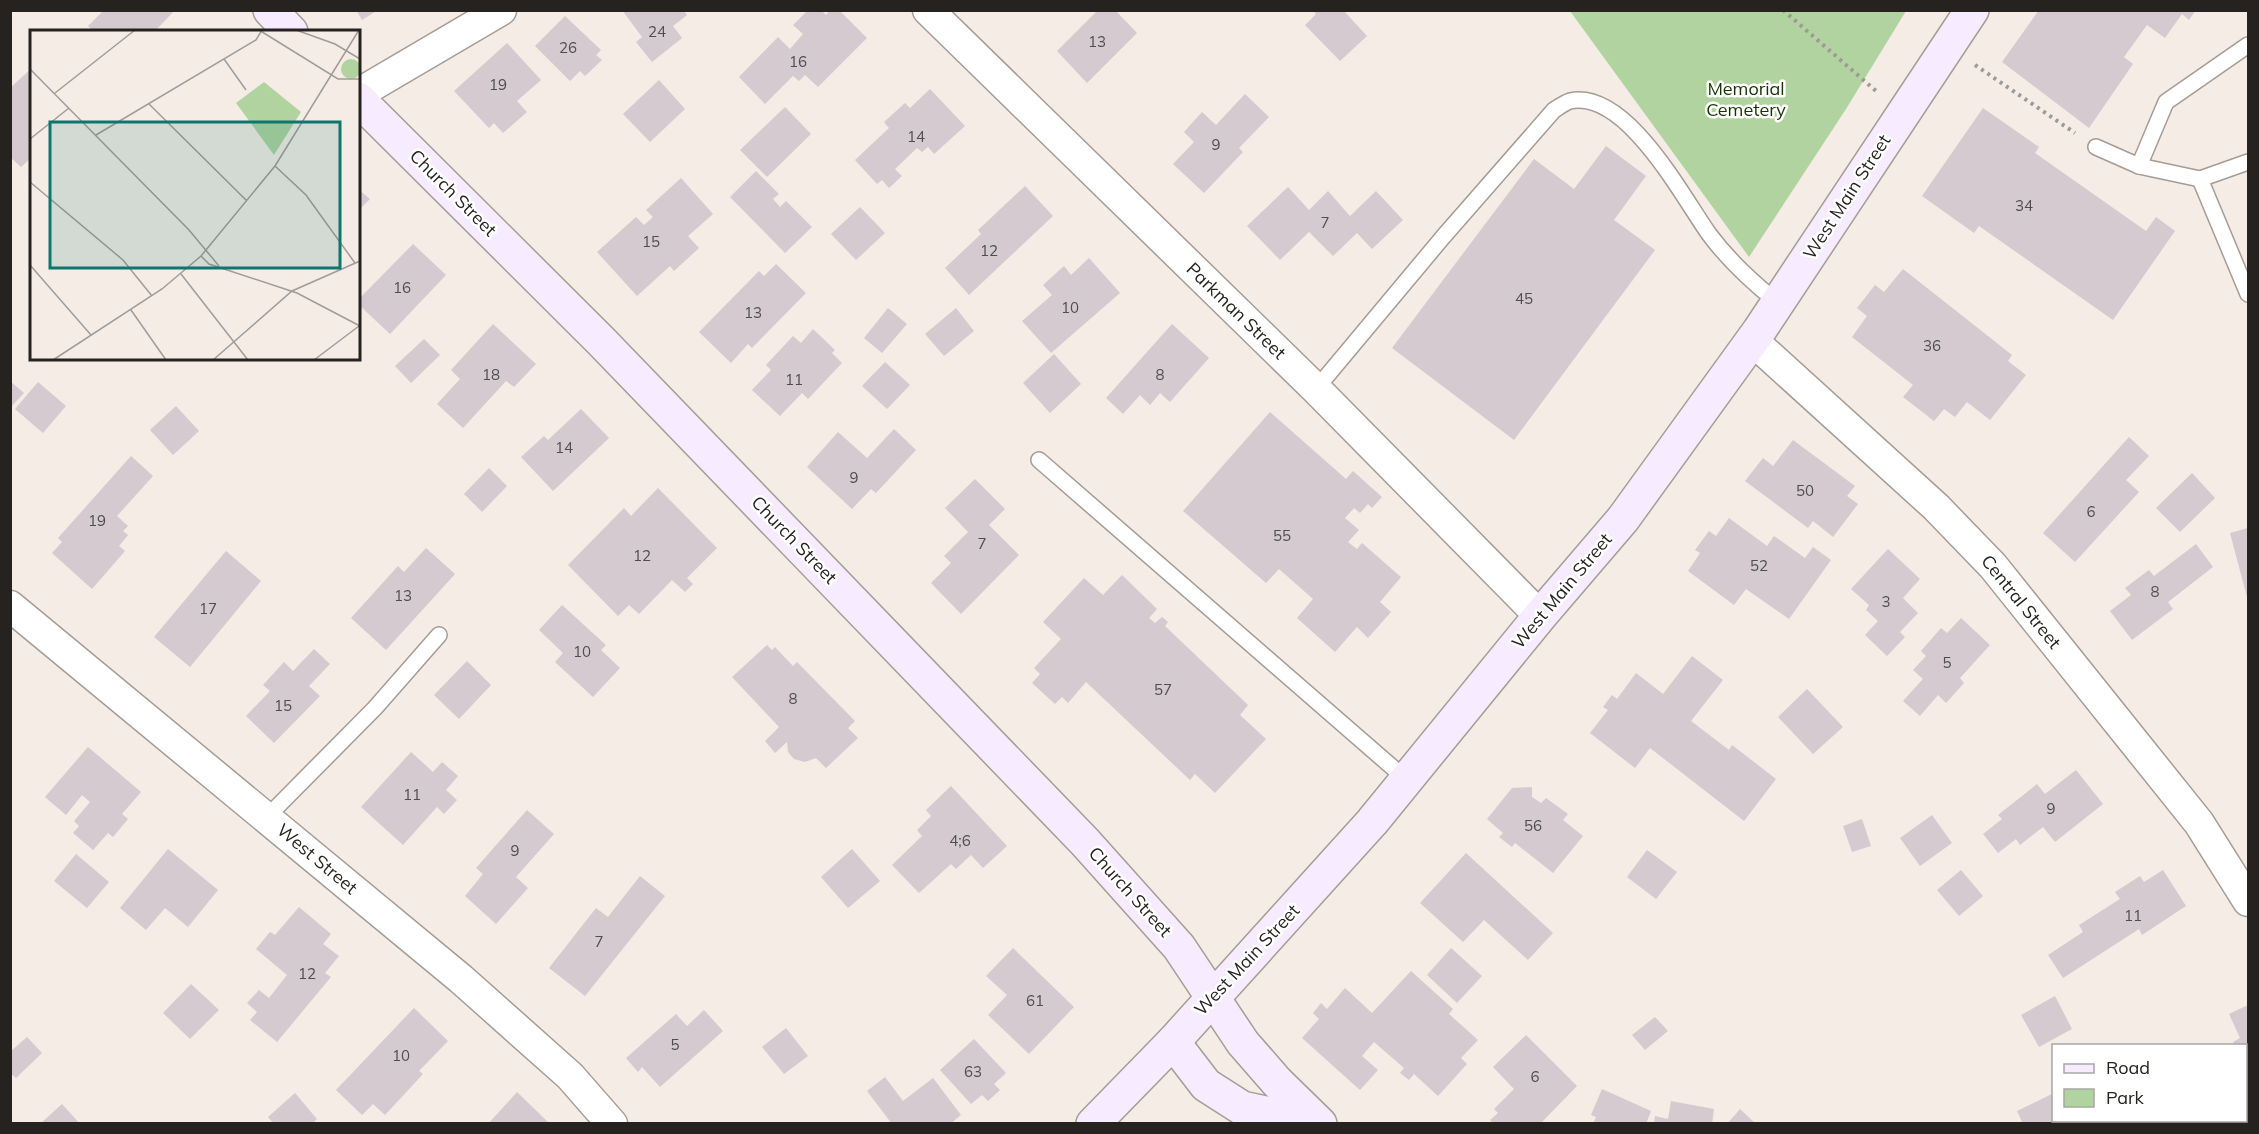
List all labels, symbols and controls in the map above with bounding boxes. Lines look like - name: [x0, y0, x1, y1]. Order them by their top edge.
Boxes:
- house number: 24: [648, 22, 666, 41]
- inset map: [30, 30, 360, 360]
- house number: 13: [1088, 32, 1106, 51]
- house number: 26: [559, 38, 577, 57]
- house number: 16: [789, 52, 807, 71]
- house number: 19: [489, 75, 507, 94]
- park label: Memorial Cemetery: [1706, 77, 1786, 121]
- house number: 14: [907, 127, 925, 146]
- street label: West Main Street: [1798, 130, 1895, 263]
- house number: 9: [1211, 135, 1221, 154]
- street label: Church Street: [405, 144, 502, 241]
- house number: 34: [2015, 196, 2033, 215]
- house number: 7: [1320, 213, 1330, 232]
- house number: 15: [642, 232, 660, 251]
- house number: 12: [980, 241, 998, 260]
- street label: Parkman Street: [1182, 257, 1291, 364]
- house number: 16: [393, 278, 411, 297]
- house number: 45: [1515, 289, 1533, 308]
- house number: 10: [1061, 298, 1079, 317]
- house number: 13: [744, 303, 762, 322]
- house number: 36: [1923, 336, 1941, 355]
- house number: 18: [482, 365, 500, 384]
- house number: 8: [1155, 365, 1165, 384]
- house number: 11: [785, 370, 803, 389]
- house number: 14: [555, 438, 573, 457]
- house number: 9: [849, 468, 859, 487]
- house number: 50: [1796, 481, 1814, 500]
- street label: Church Street: [747, 491, 842, 589]
- house number: 6: [2086, 502, 2096, 521]
- house number: 19: [88, 511, 106, 530]
- house number: 55: [1273, 526, 1291, 545]
- street label: West Main Street: [1506, 528, 1617, 653]
- house number: 7: [977, 534, 987, 553]
- house number: 12: [633, 546, 651, 565]
- street label: Central Street: [1976, 550, 2066, 653]
- house number: 52: [1750, 556, 1768, 575]
- house number: 8: [2150, 582, 2160, 601]
- house number: 13: [394, 586, 412, 605]
- house number: 3: [1881, 592, 1891, 611]
- house number: 17: [199, 599, 217, 618]
- house number: 10: [573, 642, 591, 661]
- house number: 5: [1942, 653, 1952, 672]
- house number: 57: [1154, 680, 1172, 699]
- house number: 8: [788, 689, 798, 708]
- house number: 15: [274, 696, 292, 715]
- house number: 11: [403, 785, 421, 804]
- house number: 9: [2046, 799, 2056, 818]
- house number: 56: [1524, 816, 1542, 835]
- street label: West Street: [272, 818, 362, 899]
- house number: 4;6: [949, 831, 971, 850]
- house number: 9: [510, 841, 520, 860]
- street label: Church Street: [1084, 842, 1177, 942]
- street label: West Main Street: [1189, 899, 1304, 1020]
- house number: 11: [2124, 906, 2142, 925]
- house number: 7: [594, 932, 604, 951]
- house number: 12: [298, 964, 316, 983]
- house number: 61: [1026, 991, 1044, 1010]
- house number: 5: [670, 1035, 680, 1054]
- legend: [2052, 1044, 2247, 1122]
- house number: 10: [392, 1046, 410, 1065]
- text: Road: [2106, 1056, 2150, 1079]
- house number: 63: [964, 1062, 982, 1081]
- house number: 6: [1530, 1067, 1540, 1086]
- text: Park: [2106, 1086, 2145, 1109]

